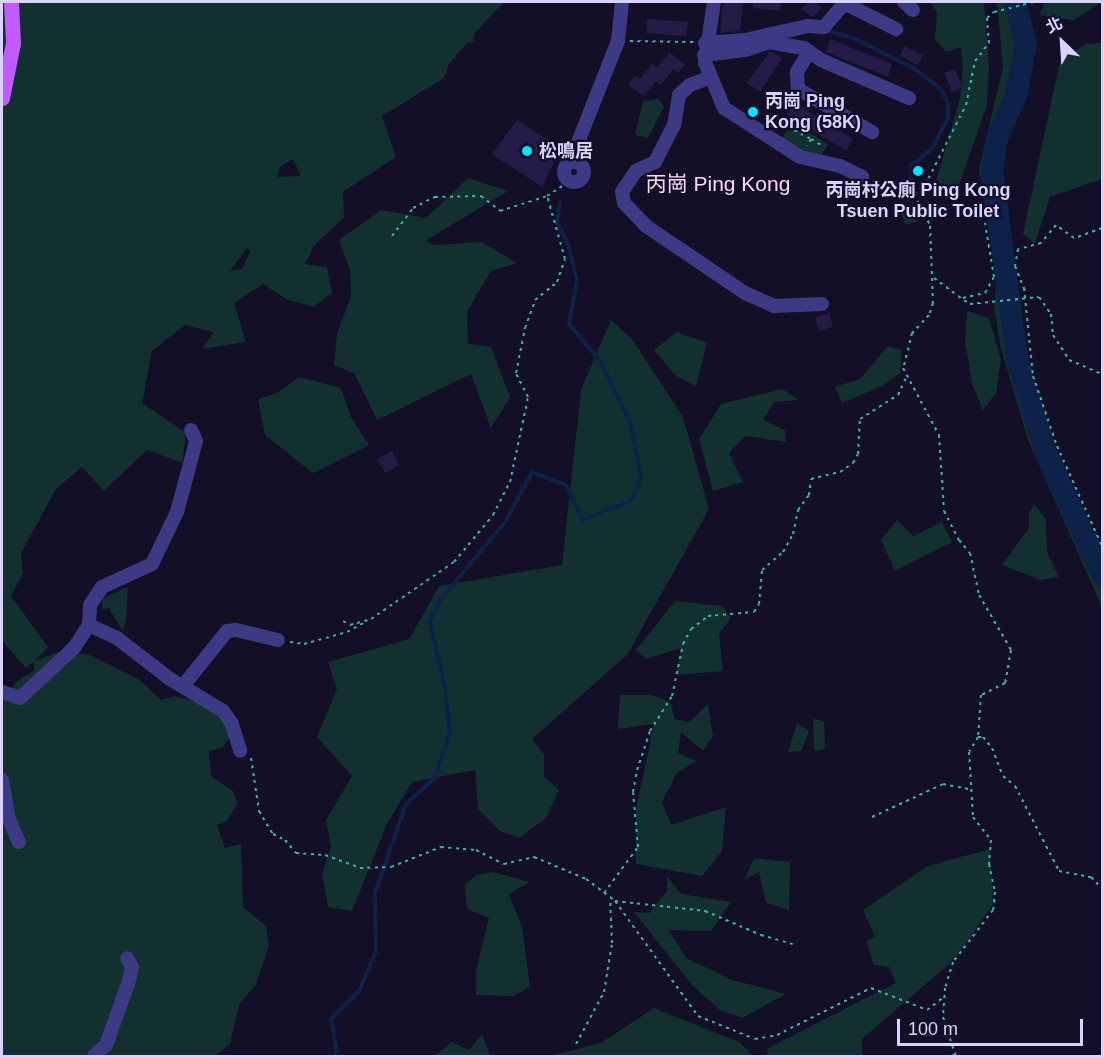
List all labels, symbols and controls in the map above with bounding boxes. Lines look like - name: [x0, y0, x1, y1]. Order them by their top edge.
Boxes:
- north arrow: [1032, 12, 1092, 72]
- text: 北: [1043, 14, 1065, 36]
- place label: 丙崗 Ping Kong (58K): [765, 91, 861, 134]
- marker: 丙崗 Ping Kong (58K): [746, 105, 760, 119]
- place label: 松鳴居: [539, 140, 593, 162]
- marker: 松鳴居: [520, 144, 534, 158]
- marker: 丙崗村公廁 Ping Kong Tsuen Public Toilet: [911, 164, 925, 178]
- district label: 丙崗 Ping Kong: [646, 171, 790, 197]
- place label: 丙崗村公廁 Ping Kong Tsuen Public Toilet: [826, 180, 1010, 222]
- scale bar: [900, 1007, 1086, 1045]
- text: 100 m: [908, 1019, 958, 1039]

